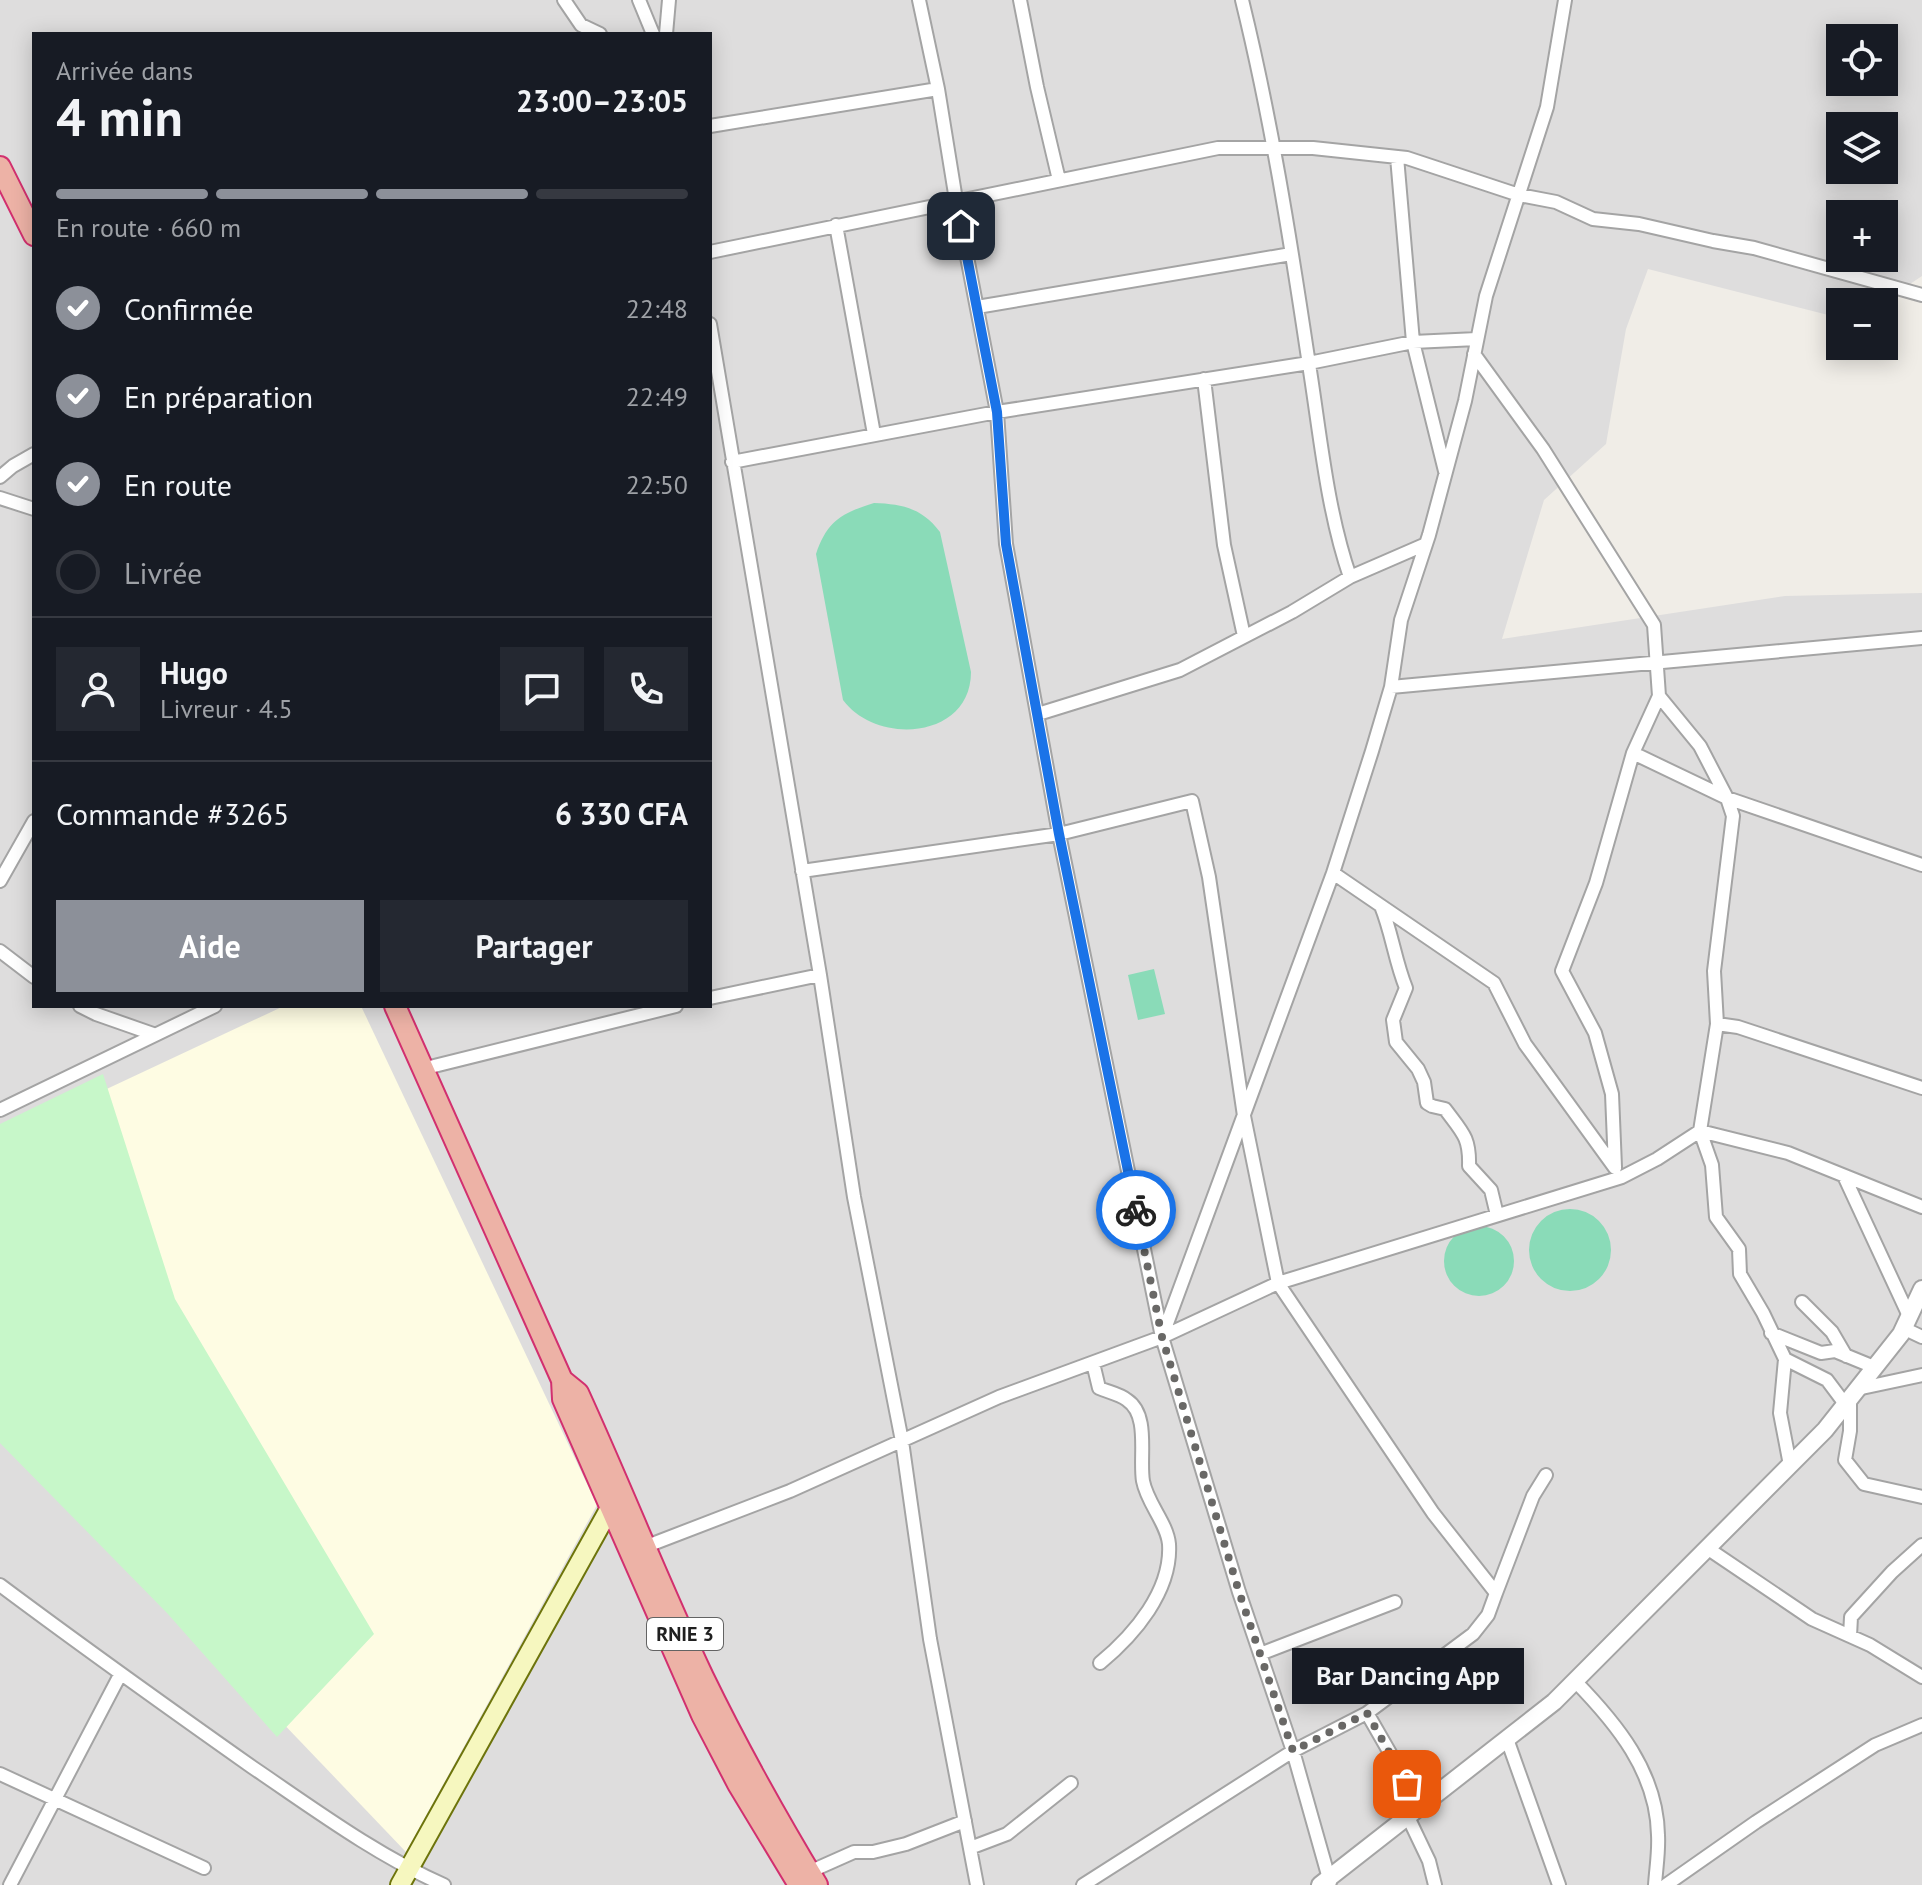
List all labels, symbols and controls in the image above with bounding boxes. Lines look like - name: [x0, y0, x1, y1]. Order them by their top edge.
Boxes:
- map controls: [1826, 24, 1898, 360]
- button: locate: [1826, 24, 1898, 96]
- text: Arrivée dans: [56, 54, 193, 87]
- text: 23:00–23:05: [516, 81, 688, 120]
- text: 4 min: [56, 83, 183, 150]
- button: layers: [1826, 112, 1898, 184]
- pin: [927, 192, 995, 260]
- button: +: [1826, 200, 1898, 272]
- icon: home: [939, 204, 983, 248]
- text: En route · 660 m: [56, 211, 241, 244]
- icon: check: [56, 286, 100, 330]
- button: −: [1826, 288, 1898, 360]
- text: Confirmée: [124, 289, 253, 328]
- text: 22:48: [626, 292, 688, 325]
- icon: check: [56, 374, 100, 418]
- text: En préparation: [124, 377, 313, 416]
- text: 22:49: [626, 380, 688, 413]
- icon: check: [56, 462, 100, 506]
- text: En route: [124, 465, 232, 504]
- text: 22:50: [626, 468, 688, 501]
- text: Livrée: [124, 553, 202, 592]
- button: person: [56, 647, 140, 731]
- button: chat: [500, 647, 584, 731]
- button: phone: [604, 647, 688, 731]
- text: Hugo: [160, 653, 228, 692]
- text: Livreur · 4.5: [160, 692, 293, 725]
- text: Commande #3265: [56, 794, 289, 833]
- text: 6 330 CFA: [555, 794, 688, 833]
- button: Aide: [56, 900, 364, 992]
- button: Partager: [380, 900, 688, 992]
- courier: [1096, 1170, 1176, 1250]
- icon: bike: [1114, 1188, 1158, 1232]
- road number: RNIE 3: [647, 1618, 723, 1650]
- callout: Bar Dancing App: [1291, 1648, 1523, 1704]
- text: Bar Dancing App: [1316, 1659, 1500, 1692]
- pin: [1373, 1750, 1441, 1818]
- icon: bag: [1385, 1762, 1429, 1806]

